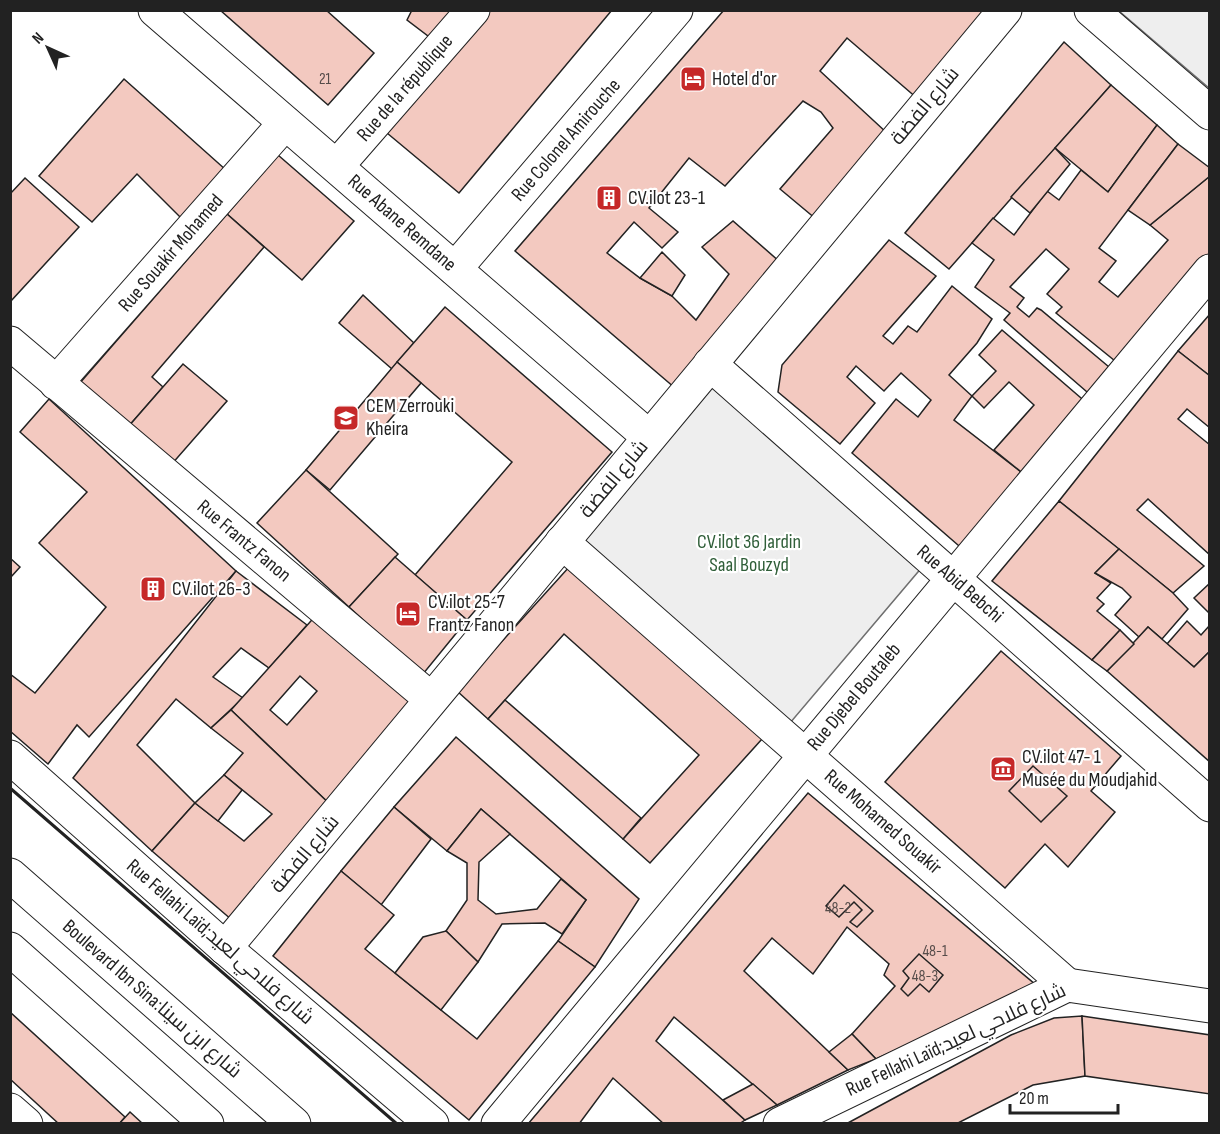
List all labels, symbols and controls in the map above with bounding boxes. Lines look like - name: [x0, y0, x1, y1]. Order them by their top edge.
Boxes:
- north arrow: [18, 18, 78, 78]
- text: N: [29, 29, 48, 48]
- street label: Rue de la république: [352, 30, 458, 146]
- street label: شارع الفضة: [886, 62, 965, 150]
- hotel icon: Hotel d'or: [678, 64, 708, 94]
- place label: Hotel d'or: [712, 67, 777, 91]
- house number: 21: [319, 70, 332, 89]
- street label: Rue Colonel Amirouche: [506, 74, 626, 206]
- street label: Rue Abane Remdane: [343, 169, 461, 277]
- building icon: CV.ilot 23-1: [594, 183, 624, 213]
- place label: CV.ilot 23-1: [628, 186, 705, 210]
- street label: Rue Souakir Mohamed: [113, 189, 229, 317]
- place label: CEM Zerrouki Kheira: [366, 394, 454, 441]
- school or university icon: CEM Zerrouki Kheira: [331, 403, 361, 433]
- street label: شارع الفضة: [575, 435, 654, 523]
- street label: Rue Frantz Fanon: [192, 495, 296, 587]
- park label: CV.ilot 36 Jardin Saal Bouzyd: [697, 530, 801, 577]
- street label: Rue Abid Bebchi: [912, 540, 1008, 628]
- building icon: CV.ilot 26-3: [138, 574, 168, 604]
- place label: CV.ilot 26-3: [172, 577, 251, 601]
- place label: CV.ilot 25-7 Frantz Fanon: [428, 590, 514, 637]
- hotel icon: CV.ilot 25-7 Frantz Fanon: [393, 599, 423, 629]
- street label: Rue Djebel Boutaleb: [802, 638, 906, 756]
- place label: CV.ilot 47- 1 Musée du Moudjahid: [1022, 745, 1157, 792]
- museum icon: CV.ilot 47- 1 Musée du Moudjahid: [988, 754, 1018, 784]
- street label: Rue Mohamed Souakir: [819, 764, 947, 880]
- street label: شارع الفضة: [266, 810, 345, 898]
- street label: Rue Fellahi Laïd;شارع فلاحي لعيد: [120, 854, 318, 1032]
- house number: 48-2: [825, 899, 851, 918]
- street label: Boulevard Ibn Sina:شارع ابن سينا: [57, 915, 247, 1084]
- house number: 48-1: [922, 942, 948, 961]
- house number: 48-3: [912, 967, 938, 986]
- street label: Rue Fellahi Laïd;شارع فلاحي لعيد: [842, 978, 1071, 1104]
- scale bar: [1010, 1077, 1118, 1115]
- text: 20 m: [1019, 1088, 1049, 1109]

